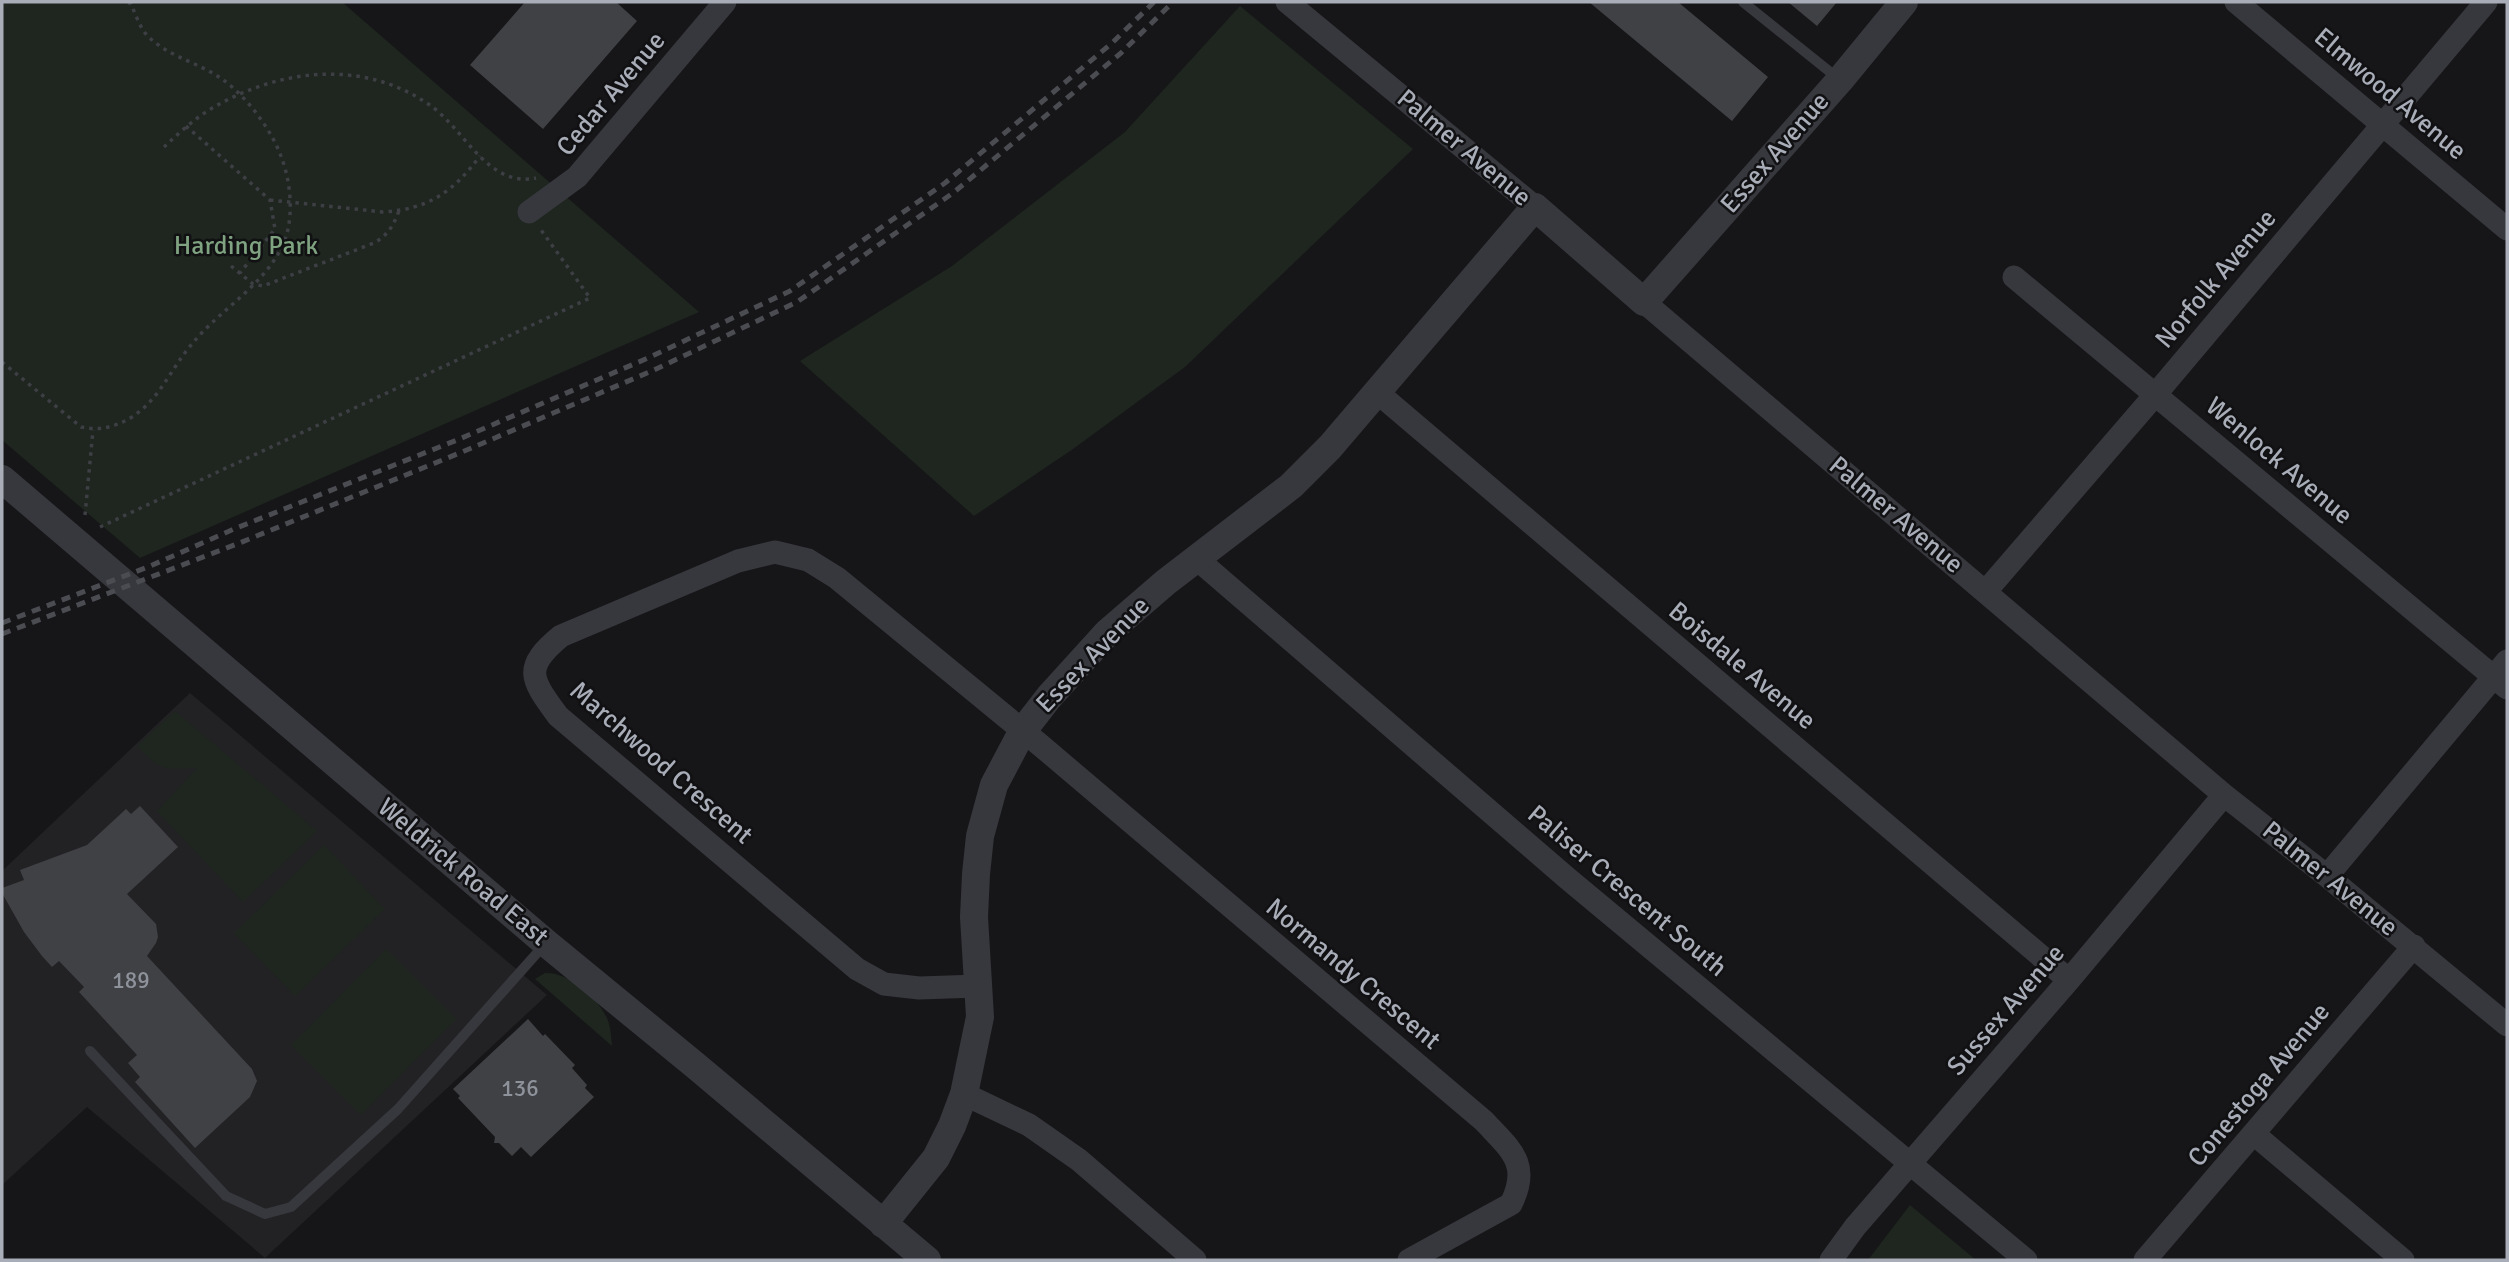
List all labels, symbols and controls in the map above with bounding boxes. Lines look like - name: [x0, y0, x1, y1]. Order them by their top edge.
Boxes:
- street label: Elmwood Avenue: [2307, 21, 2473, 167]
- street label: Cedar Avenue: [550, 25, 672, 163]
- street label: Palmer Avenue: [1390, 83, 1538, 213]
- street label: Essex Avenue: [1714, 86, 1836, 220]
- street label: Norfolk Avenue: [2149, 203, 2283, 355]
- park label: Harding Park: [174, 230, 318, 262]
- street label: Wenlock Avenue: [2199, 390, 2359, 532]
- street label: Palmer Avenue: [1822, 450, 1970, 580]
- street label: Essex Avenue: [1030, 590, 1156, 720]
- street label: Boisdale Avenue: [1662, 595, 1822, 737]
- street label: Marchwood Crescent: [563, 675, 759, 851]
- street label: Weldrick Road East: [371, 791, 555, 953]
- street label: Paliser Crescent South: [1521, 798, 1733, 984]
- street label: Palmer Avenue: [2256, 815, 2404, 943]
- street label: Normandy Crescent: [1259, 892, 1447, 1056]
- street label: Sussex Avenue: [1940, 938, 2072, 1082]
- house number: 189: [112, 966, 150, 995]
- street label: Conestoga Avenue: [2181, 997, 2337, 1173]
- house number: 136: [501, 1074, 539, 1103]

